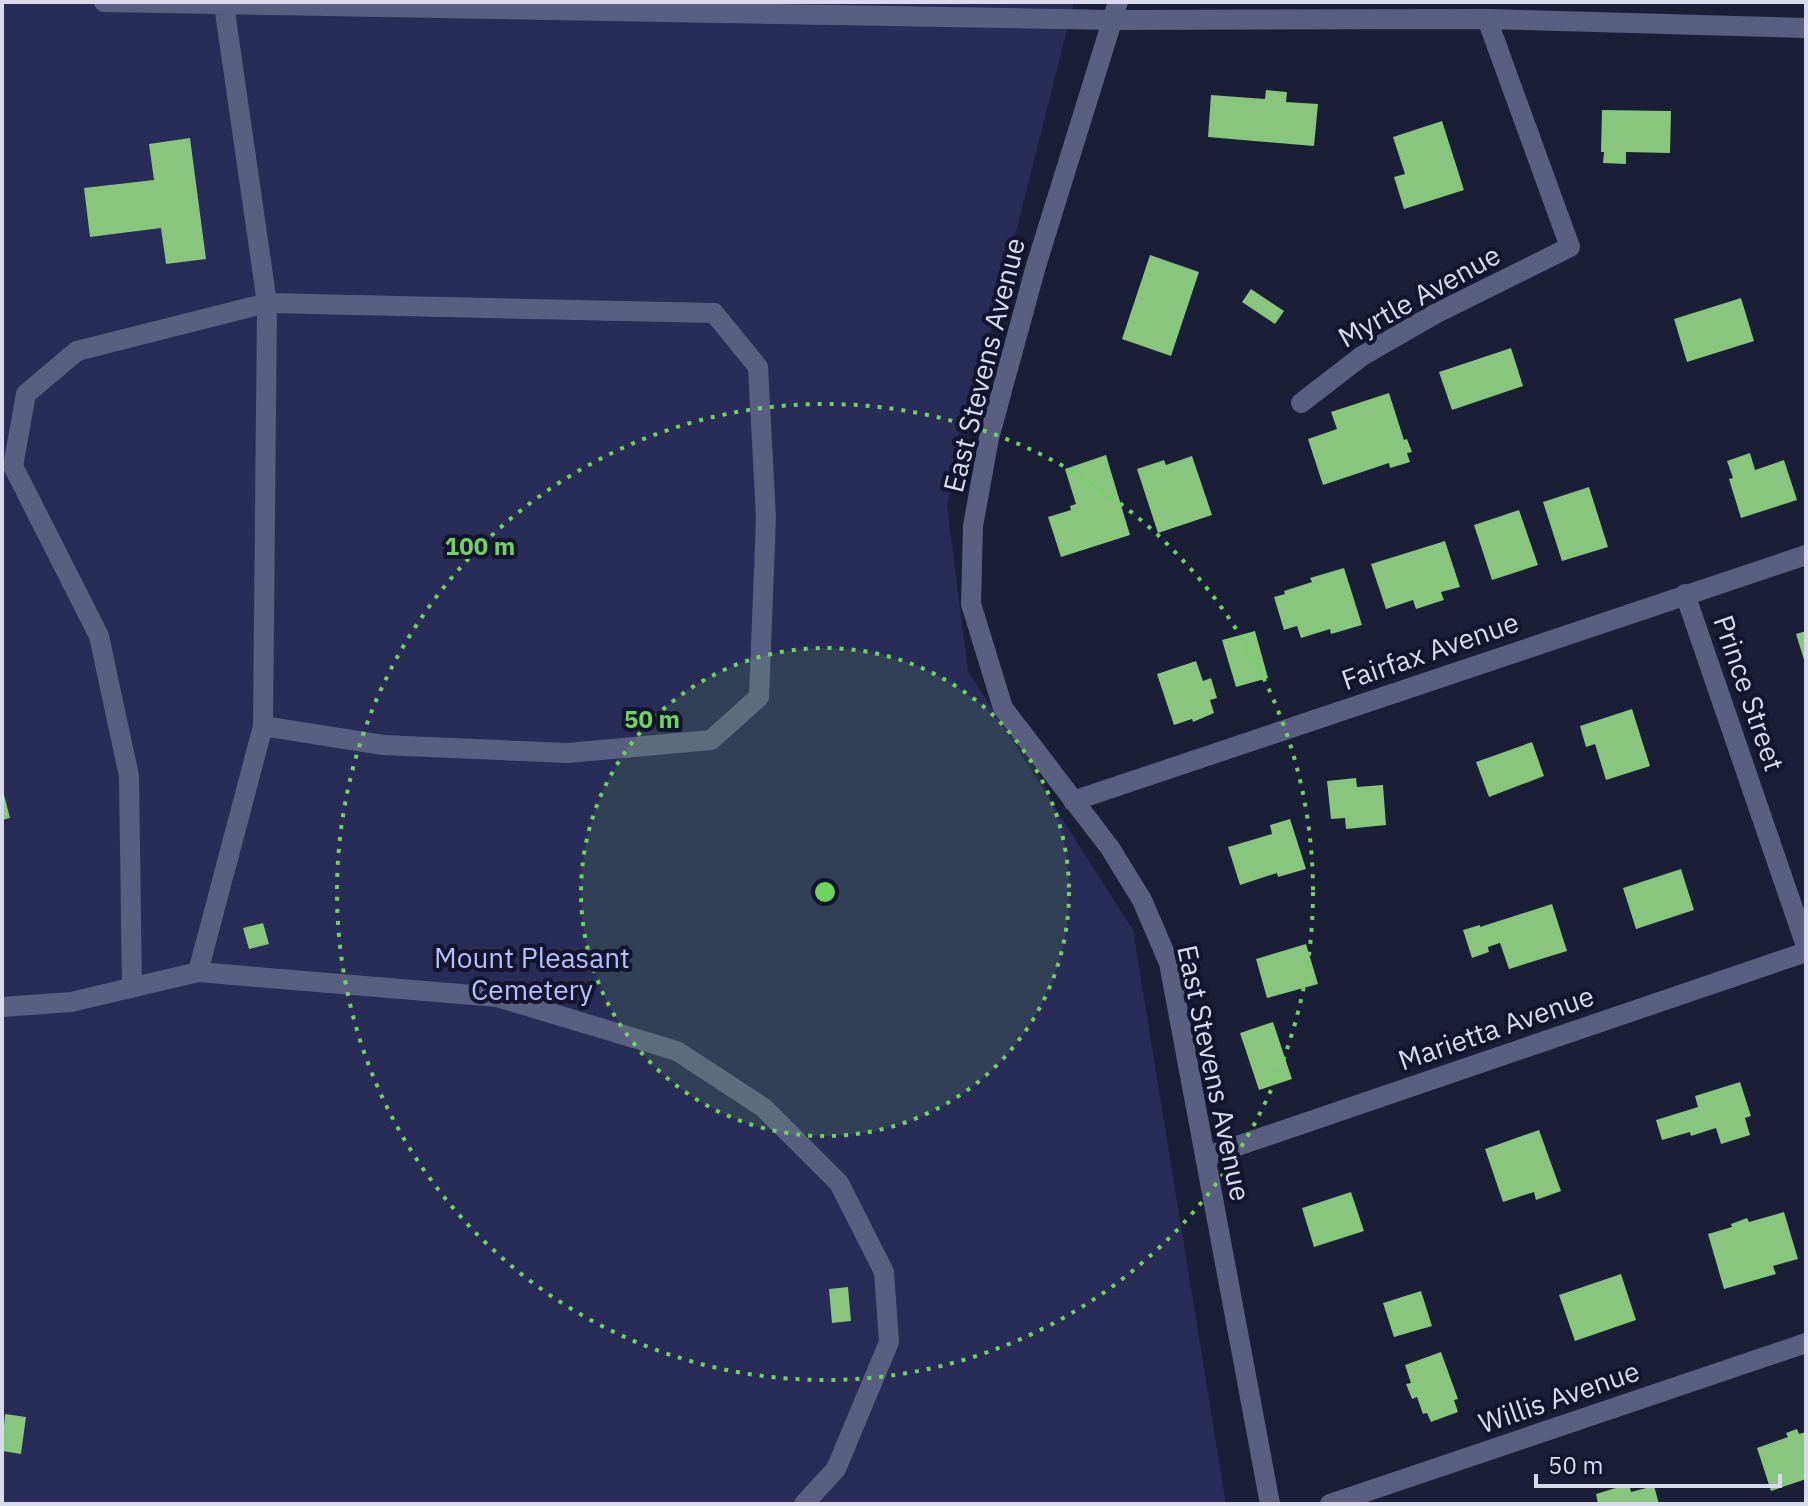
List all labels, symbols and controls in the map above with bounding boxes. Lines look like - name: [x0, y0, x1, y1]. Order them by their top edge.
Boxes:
- street label: East Stevens Avenue: [934, 234, 1033, 496]
- street label: Myrtle Avenue: [1331, 236, 1506, 355]
- text: 100 m: [445, 530, 515, 562]
- street label: Fairfax Avenue: [1336, 603, 1523, 698]
- street label: Prince Street: [1706, 610, 1793, 776]
- text: 50 m: [624, 703, 680, 735]
- centre of rings: [811, 878, 839, 906]
- park label: Mount Pleasant Cemetery: [434, 939, 630, 1008]
- street label: East Stevens Avenue: [1169, 941, 1260, 1204]
- street label: Marietta Avenue: [1393, 977, 1599, 1078]
- street label: Willis Avenue: [1473, 1352, 1644, 1441]
- scale bar: [1536, 1438, 1780, 1488]
- text: 50 m: [1548, 1449, 1603, 1481]

